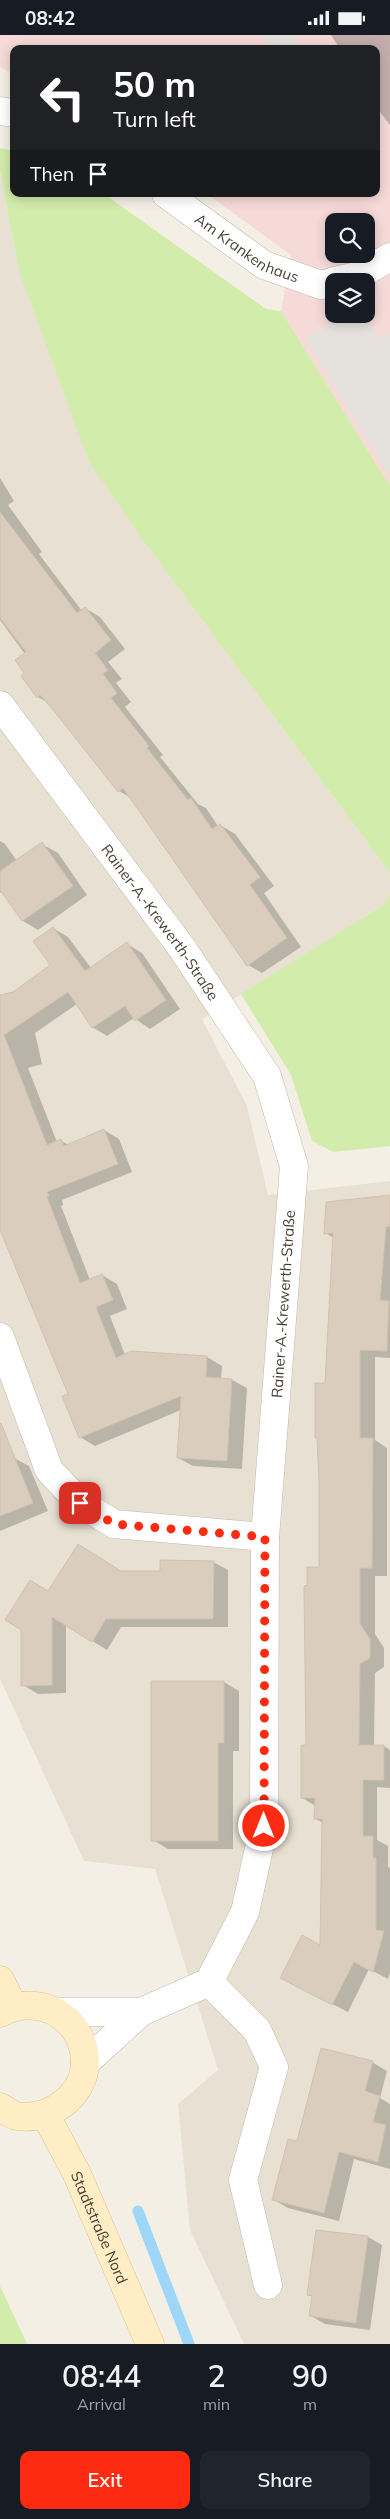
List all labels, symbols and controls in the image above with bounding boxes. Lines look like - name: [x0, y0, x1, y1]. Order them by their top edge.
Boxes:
- text: 08:42: [25, 6, 75, 30]
- text: 50 m: [113, 62, 196, 106]
- icon: left: [30, 65, 95, 130]
- text: Turn left: [113, 105, 196, 133]
- icon: arrive: [84, 160, 112, 188]
- text: Then: [30, 162, 74, 186]
- street label: Am Krankenhaus: [191, 209, 302, 286]
- map controls: [325, 213, 375, 323]
- button: search: [325, 213, 375, 263]
- button: layers: [325, 273, 375, 323]
- street label: Rainer-A.-Krewerth-Straße: [98, 840, 223, 1004]
- street label: Rainer-A.-Krewerth-Straße: [267, 1209, 299, 1399]
- pin: [59, 1482, 101, 1524]
- icon: arrive: [66, 1489, 94, 1517]
- position arrow: [237, 1799, 289, 1851]
- street label: Stadtstraße Nord: [67, 2168, 132, 2286]
- text: 08:44: [62, 2357, 141, 2395]
- text: 2: [208, 2357, 226, 2395]
- text: 90: [292, 2357, 328, 2395]
- text: Arrival: [77, 2394, 126, 2414]
- text: min: [203, 2394, 230, 2414]
- text: m: [303, 2394, 317, 2414]
- button: Exit: [20, 2451, 190, 2509]
- button: Share: [200, 2451, 370, 2509]

